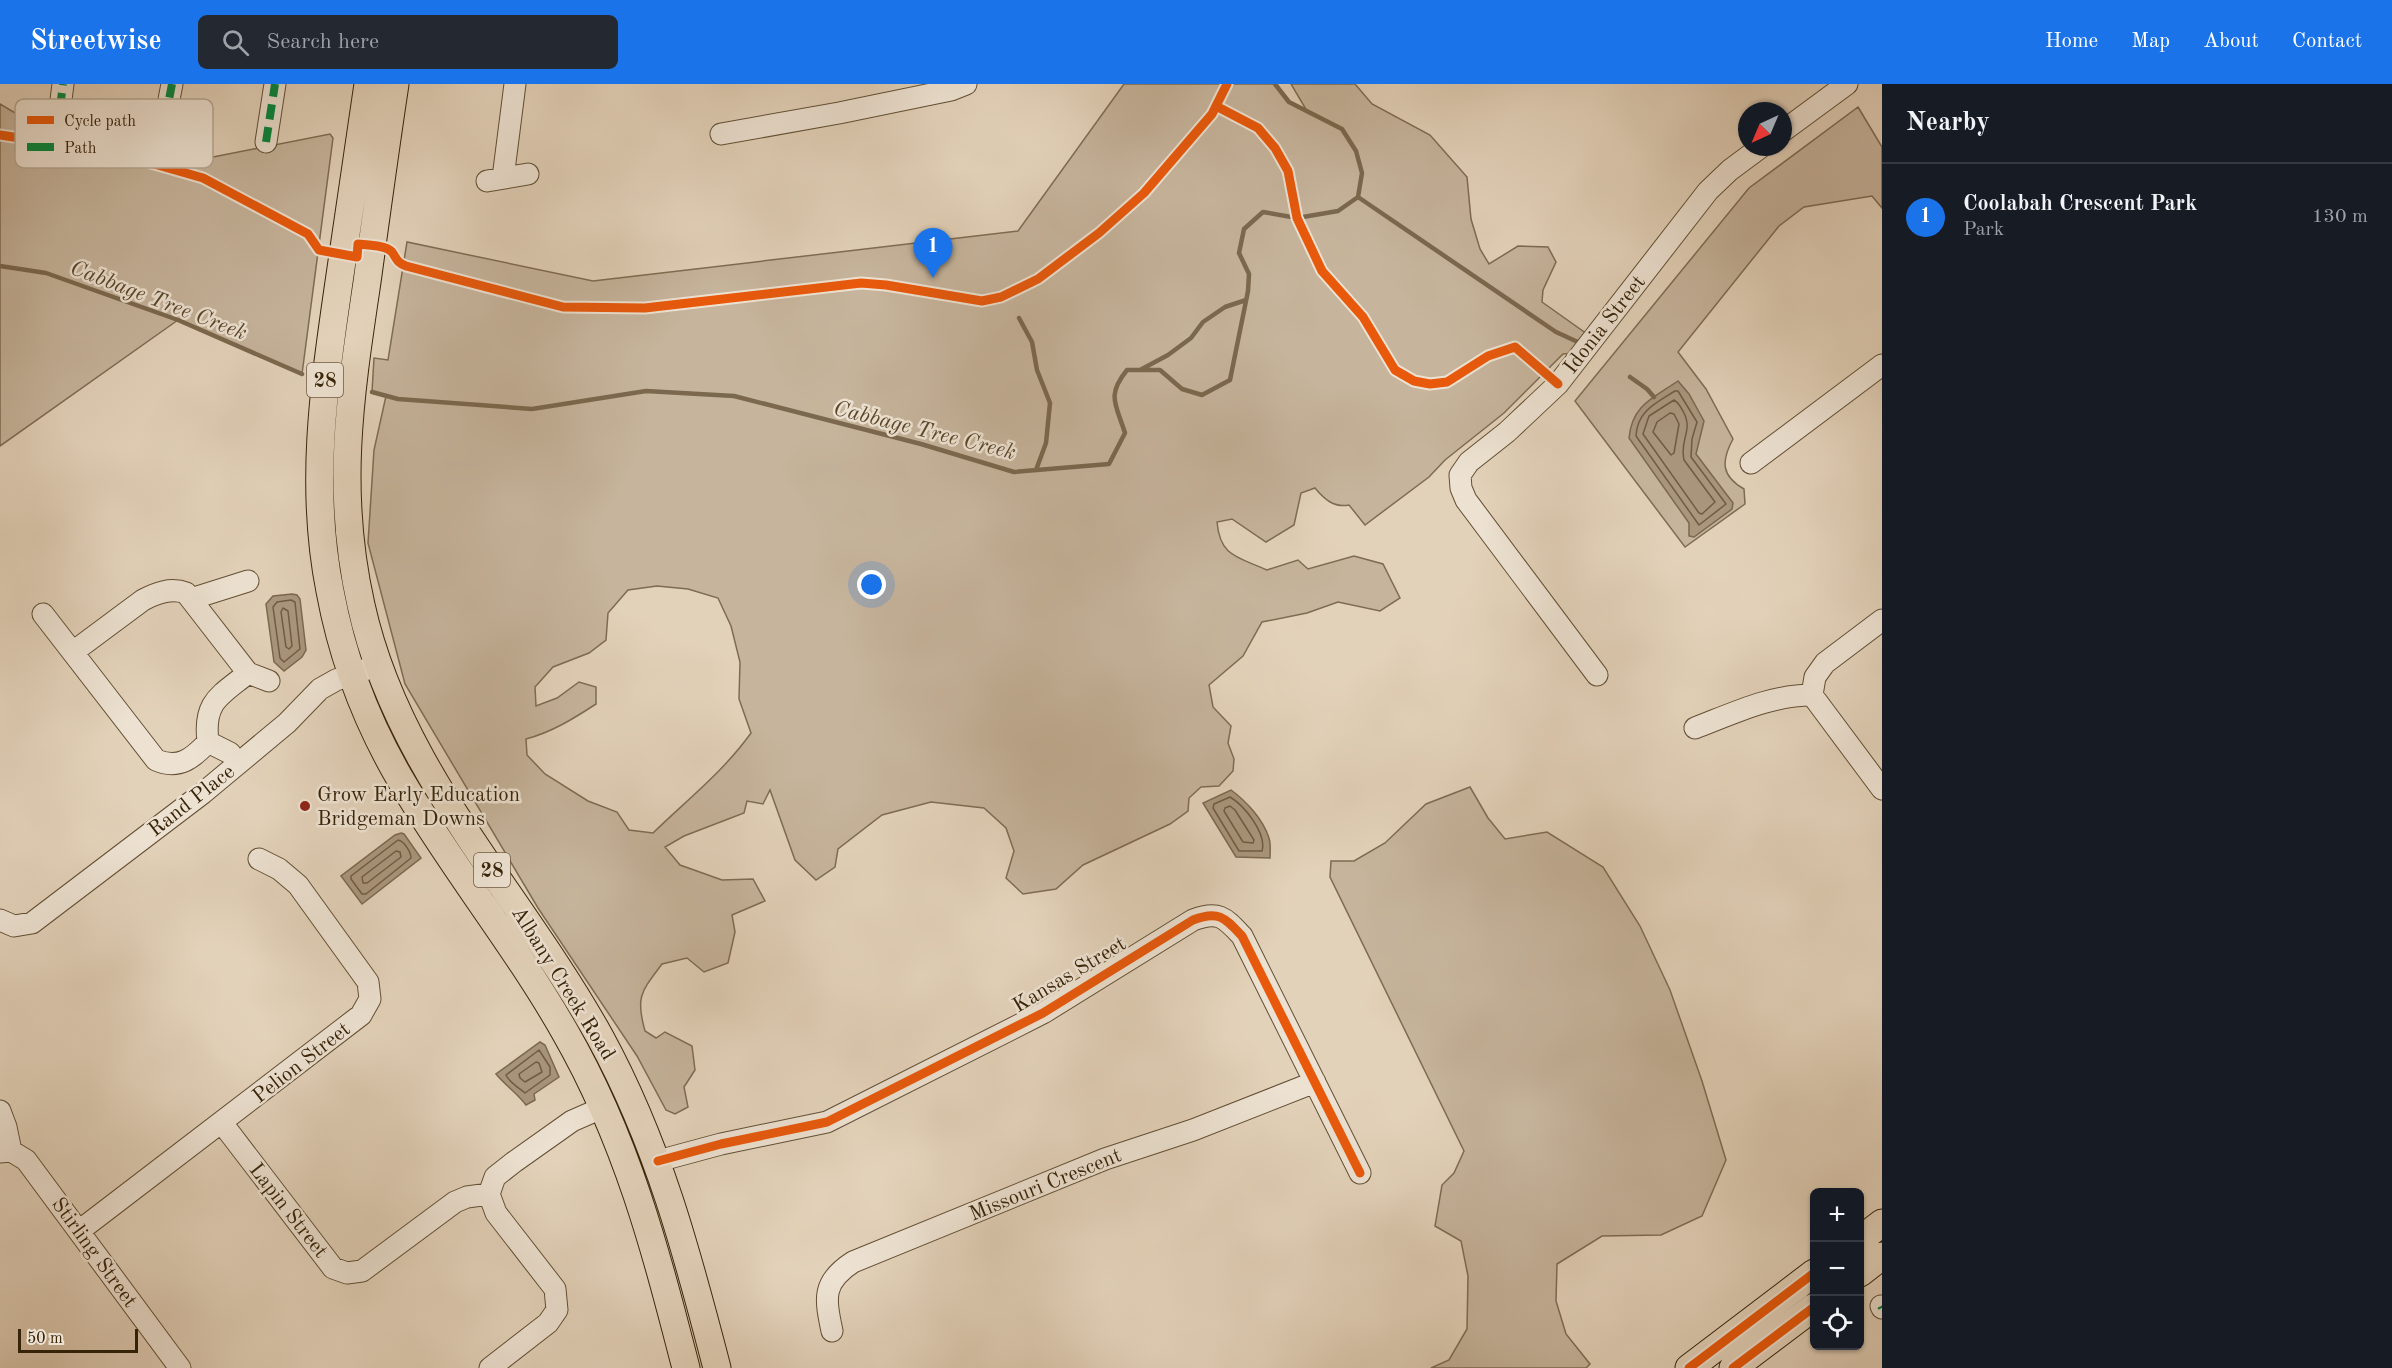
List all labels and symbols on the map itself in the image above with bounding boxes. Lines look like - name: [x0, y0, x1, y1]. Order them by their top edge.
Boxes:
- legend: [15, 99, 213, 168]
- north arrow: [1738, 102, 1792, 156]
- text: Cycle path: [64, 114, 136, 130]
- text: Path: [64, 141, 97, 157]
- pin: 1: [914, 228, 952, 278]
- water label: Cabbage Tree Creek: [67, 257, 250, 345]
- street label: Idonia Street: [1560, 272, 1650, 378]
- road number: 28: [307, 363, 343, 397]
- water label: Cabbage Tree Creek: [831, 398, 1018, 464]
- your location: [857, 570, 886, 599]
- street label: Rand Place: [145, 761, 239, 841]
- place label: Grow Early Education Bridgeman Downs: [317, 785, 520, 830]
- marker: Grow Early Education Bridgeman Downs: [298, 799, 312, 813]
- road number: 28: [474, 853, 510, 887]
- street label: Albany Creek Road: [507, 903, 618, 1064]
- street label: Kansas Street: [1010, 933, 1130, 1017]
- street label: Pelion Street: [249, 1019, 355, 1108]
- street label: Missouri Crescent: [966, 1145, 1125, 1226]
- street label: Lapin Street: [244, 1160, 331, 1262]
- street label: Stirling Street: [47, 1194, 141, 1312]
- scale bar: [18, 1326, 138, 1354]

